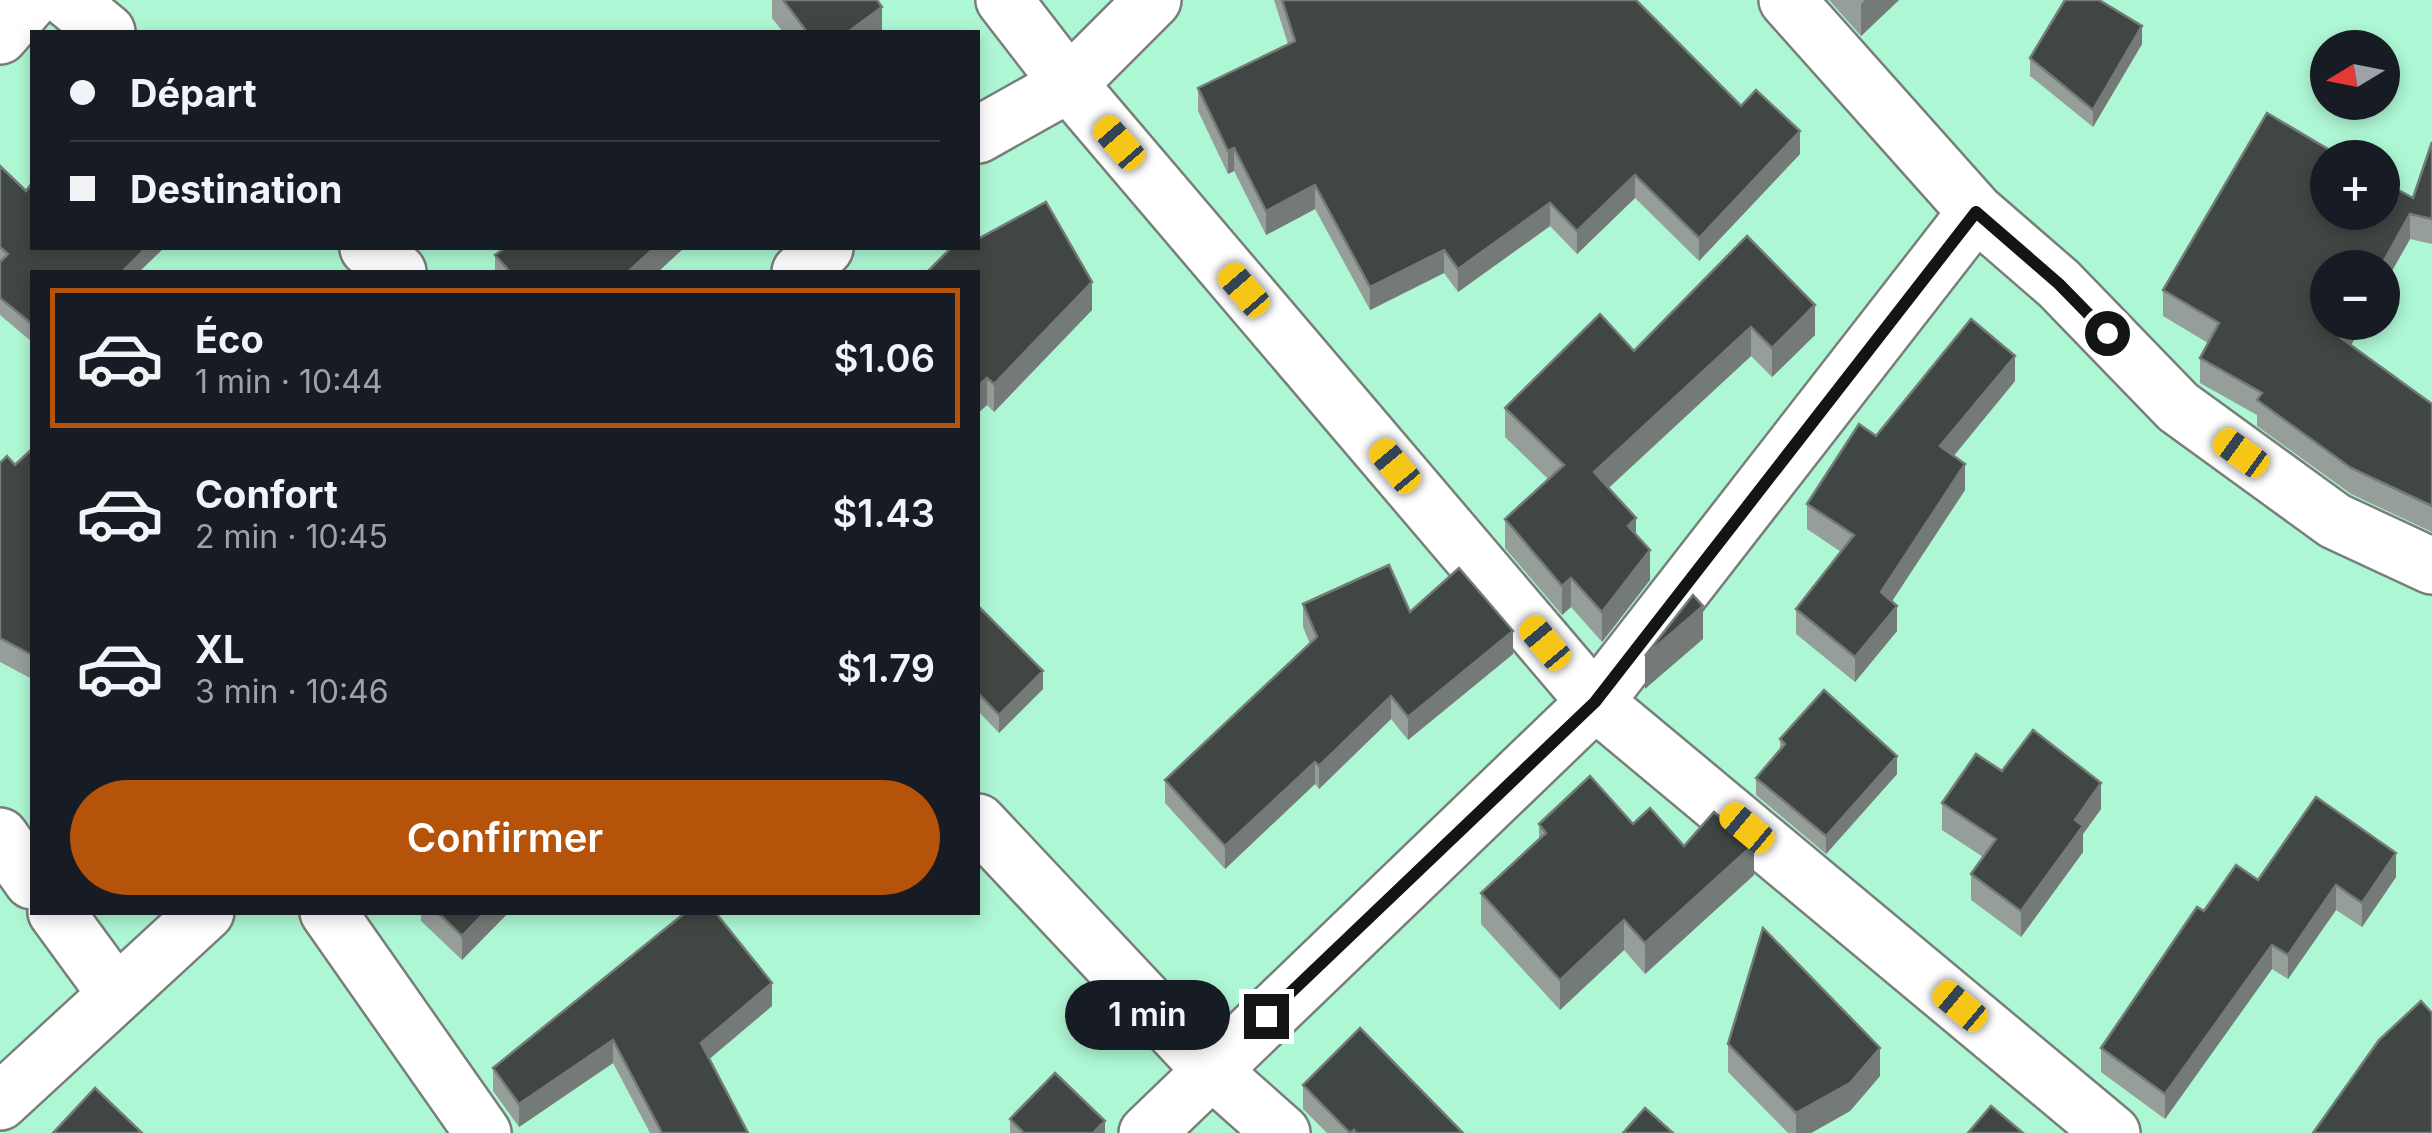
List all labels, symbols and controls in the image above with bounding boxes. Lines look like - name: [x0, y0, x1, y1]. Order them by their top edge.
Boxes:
- north arrow: [2310, 30, 2400, 120]
- map controls: [2310, 30, 2400, 340]
- text: Départ: [130, 70, 257, 116]
- car: [1088, 111, 1150, 175]
- button: +: [2310, 140, 2400, 230]
- text: Destination: [130, 166, 342, 212]
- button: −: [2310, 250, 2400, 340]
- car: [1213, 258, 1275, 322]
- route start: [2085, 311, 2130, 356]
- icon: car: [75, 313, 165, 403]
- text: Éco: [195, 316, 264, 362]
- text: $1.06: [834, 335, 935, 381]
- text: 1 min · 10:44: [195, 362, 383, 401]
- car: [2208, 423, 2274, 483]
- car: [1364, 433, 1426, 499]
- icon: car: [75, 468, 165, 558]
- text: Confort: [195, 471, 338, 517]
- text: $1.43: [833, 490, 935, 536]
- text: 2 min · 10:45: [195, 517, 388, 556]
- car: [1514, 610, 1576, 676]
- icon: car: [75, 623, 165, 713]
- text: XL: [195, 626, 245, 672]
- text: $1.79: [837, 645, 935, 691]
- text: 3 min · 10:46: [195, 672, 389, 711]
- button: Confirmer: [70, 780, 940, 895]
- car: [1714, 797, 1780, 859]
- car: [1927, 975, 1993, 1037]
- callout: 1 min: [1066, 981, 1231, 1051]
- route end: [1244, 994, 1289, 1039]
- text: 1 min: [1108, 995, 1187, 1034]

